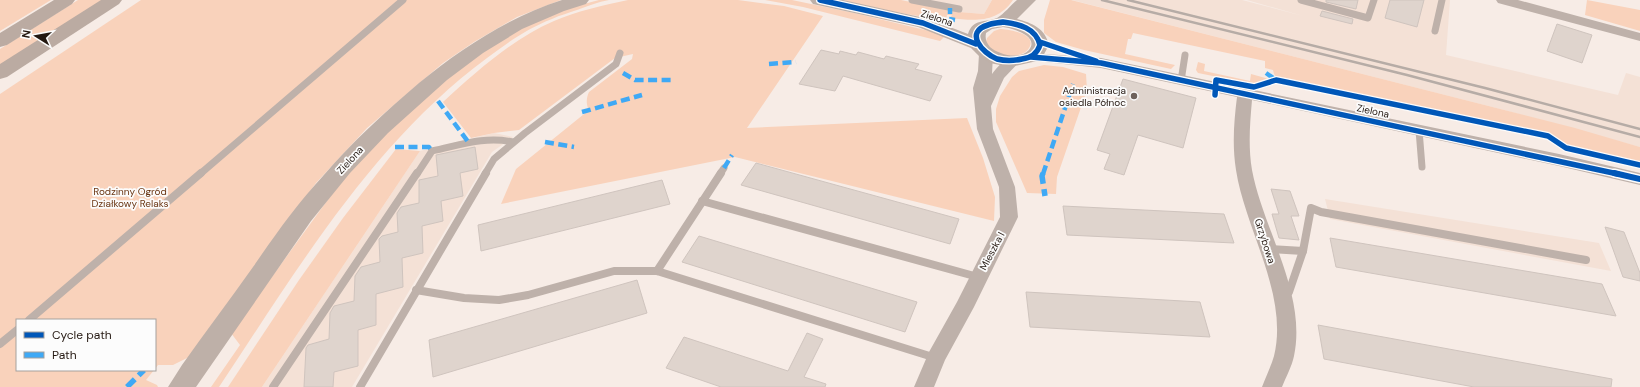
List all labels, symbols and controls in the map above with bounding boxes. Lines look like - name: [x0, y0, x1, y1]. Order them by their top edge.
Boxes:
- street label: Zielona: [919, 7, 955, 29]
- north arrow: [16, 16, 56, 56]
- text: N: [19, 29, 34, 39]
- place label: Administracja osiedla Północ: [1059, 84, 1126, 109]
- marker: Administracja osiedla Północ: [1129, 91, 1139, 101]
- street label: Zielona: [1356, 101, 1390, 121]
- street label: Zielona: [334, 144, 366, 176]
- park label: Rodzinny Ogród Działkowy Relaks: [92, 185, 168, 210]
- street label: Grzybowa: [1252, 217, 1278, 265]
- street label: Mieszka I: [977, 230, 1007, 272]
- legend: [16, 319, 156, 371]
- text: Cycle path: [52, 327, 112, 343]
- text: Path: [52, 347, 77, 363]

